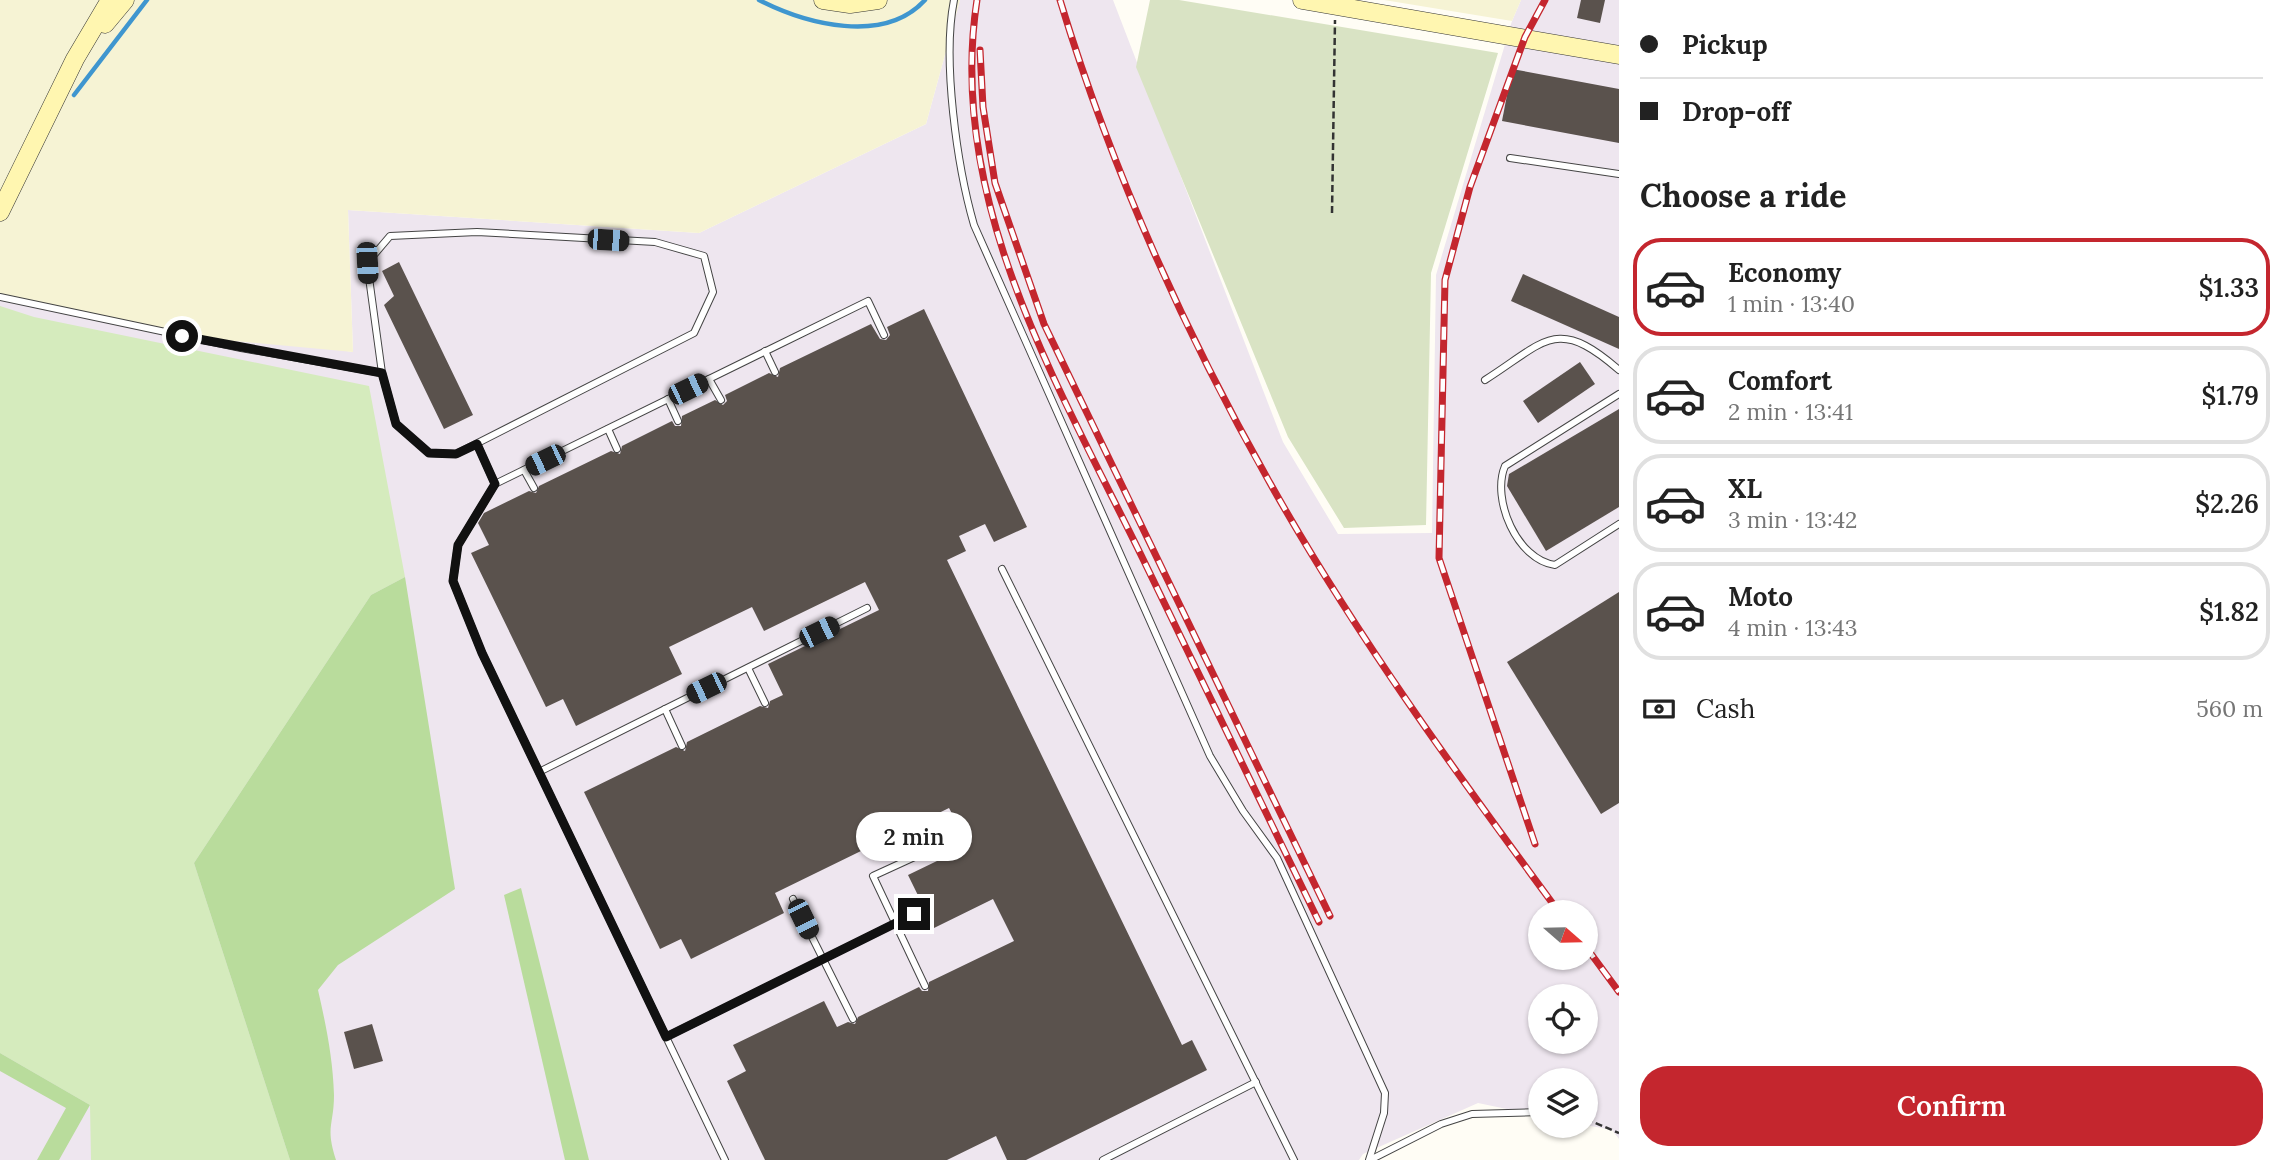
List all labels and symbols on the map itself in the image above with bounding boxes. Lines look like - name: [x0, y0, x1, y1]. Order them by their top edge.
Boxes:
- car: [587, 228, 630, 252]
- car: [356, 241, 379, 285]
- route start: [166, 320, 198, 352]
- car: [665, 370, 712, 408]
- car: [522, 441, 569, 479]
- car: [796, 613, 843, 651]
- car: [683, 669, 730, 707]
- callout: 2 min: [856, 813, 972, 862]
- car: [785, 896, 822, 942]
- route end: [898, 898, 930, 930]
- north arrow: [1528, 900, 1598, 970]

